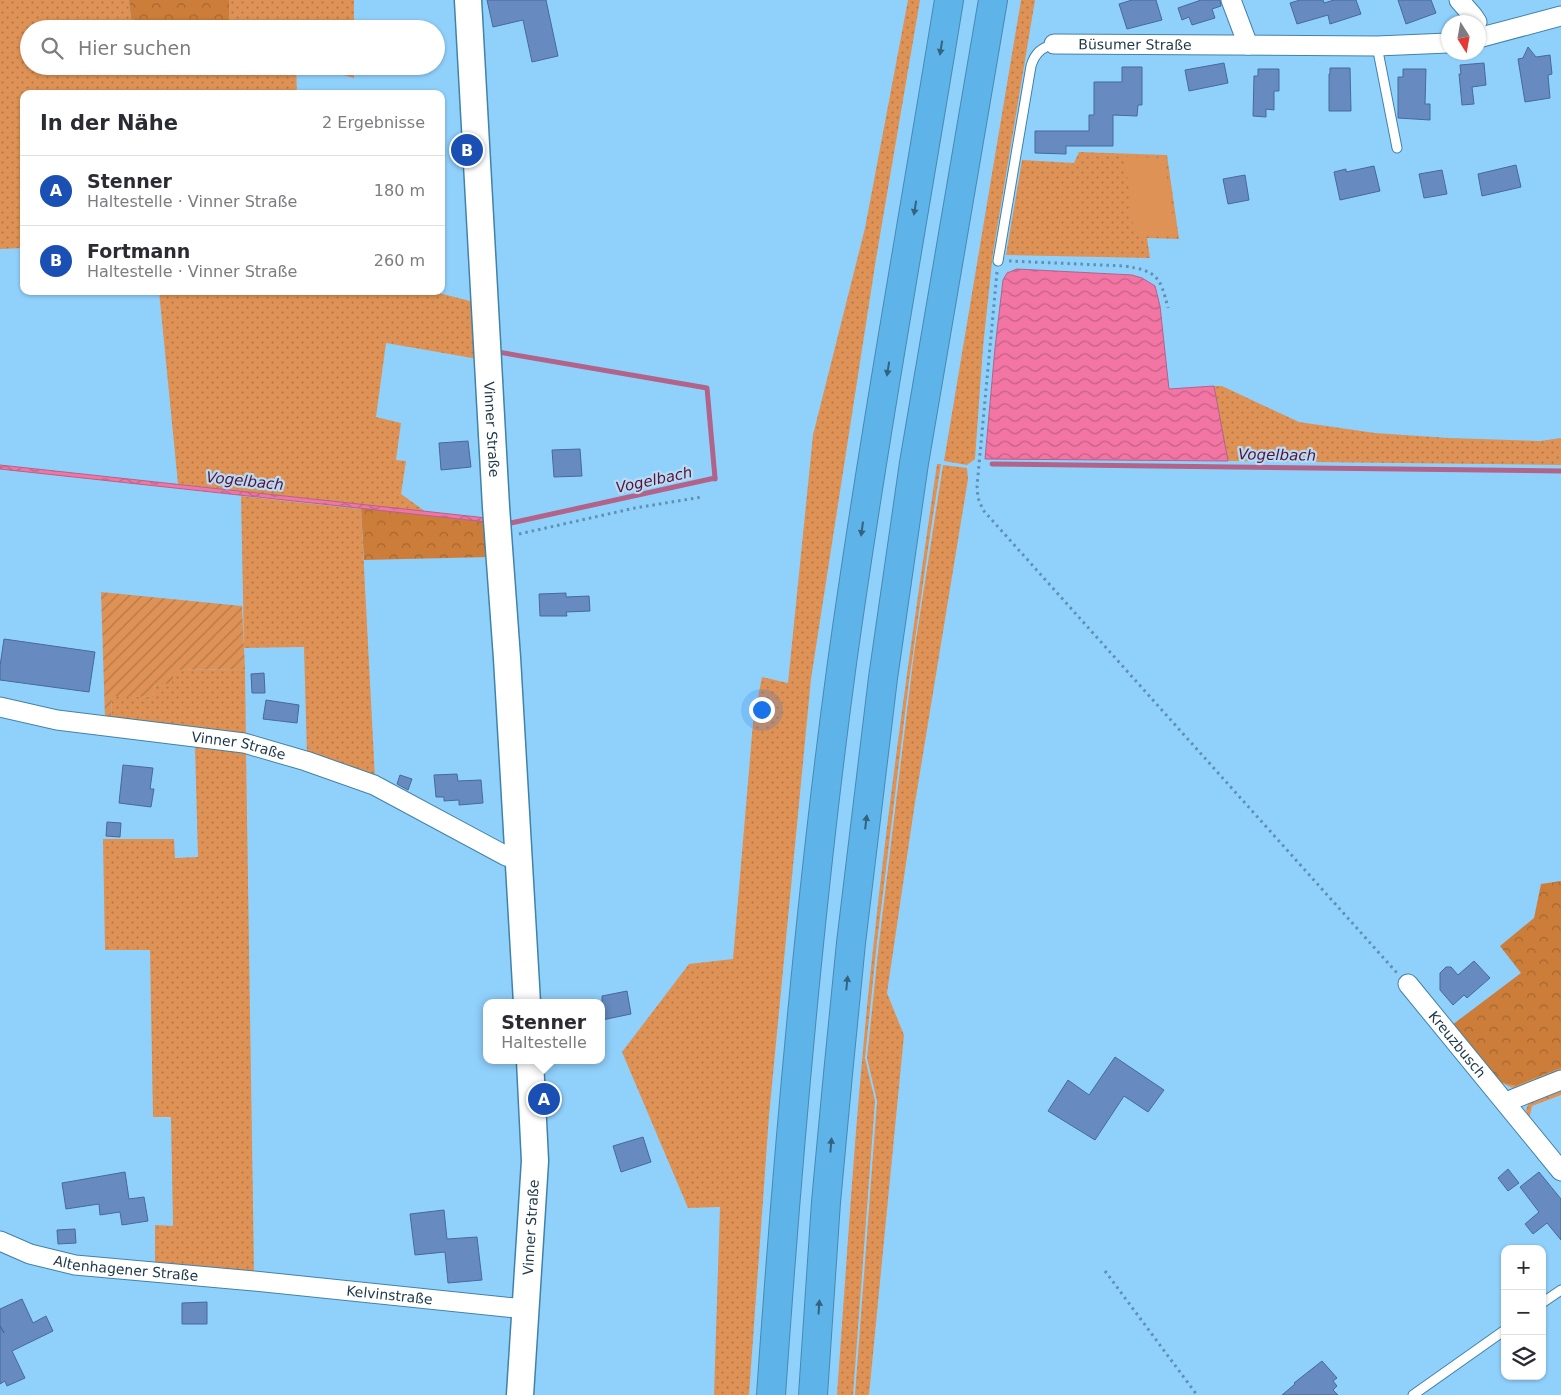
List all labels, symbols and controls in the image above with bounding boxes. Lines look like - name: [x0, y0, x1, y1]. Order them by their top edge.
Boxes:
- north arrow: [1441, 15, 1486, 60]
- search box: [20, 20, 445, 75]
- icon: search: [38, 34, 66, 62]
- street label: Büsumer Straße: [1078, 36, 1192, 53]
- text: Hier suchen: [78, 37, 191, 59]
- one-way arrow: [937, 40, 945, 56]
- text: In der Nähe: [40, 111, 178, 135]
- text: 2 Ergebnisse: [322, 113, 425, 132]
- pin: B: [451, 131, 483, 169]
- text: Stenner: [87, 170, 172, 192]
- text: A: [50, 181, 62, 200]
- text: 180 m: [374, 181, 425, 200]
- text: Haltestelle · Vinner Straße: [87, 192, 297, 211]
- one-way arrow: [910, 201, 918, 217]
- text: Fortmann: [87, 240, 190, 262]
- text: B: [50, 251, 62, 270]
- text: 260 m: [374, 251, 425, 270]
- text: Haltestelle · Vinner Straße: [87, 262, 297, 281]
- one-way arrow: [883, 361, 891, 377]
- street label: Vinner Straße: [481, 381, 502, 478]
- water label: Vogelbach: [1238, 445, 1316, 465]
- water label: Vogelbach: [614, 463, 694, 497]
- water label: Vogelbach: [205, 468, 285, 494]
- one-way arrow: [858, 521, 866, 537]
- your location: [749, 697, 775, 723]
- street label: Vinner Straße: [191, 729, 288, 763]
- one-way arrow: [862, 813, 870, 829]
- one-way arrow: [843, 975, 851, 991]
- popup: [483, 999, 605, 1064]
- street label: Kreuzbusch: [1426, 1008, 1489, 1081]
- text: Stenner: [501, 1011, 586, 1033]
- text: Haltestelle: [501, 1033, 587, 1052]
- pin: A: [528, 1080, 560, 1118]
- one-way arrow: [828, 1137, 836, 1153]
- street label: Vinner Straße: [520, 1179, 542, 1276]
- map controls: [1501, 1245, 1546, 1380]
- button: +: [1501, 1245, 1546, 1290]
- street label: Altenhagener Straße: [52, 1252, 199, 1284]
- street label: Kelvinstraße: [346, 1283, 433, 1307]
- button: −: [1501, 1290, 1546, 1335]
- one-way arrow: [816, 1299, 824, 1315]
- button: layers: [1501, 1335, 1546, 1380]

